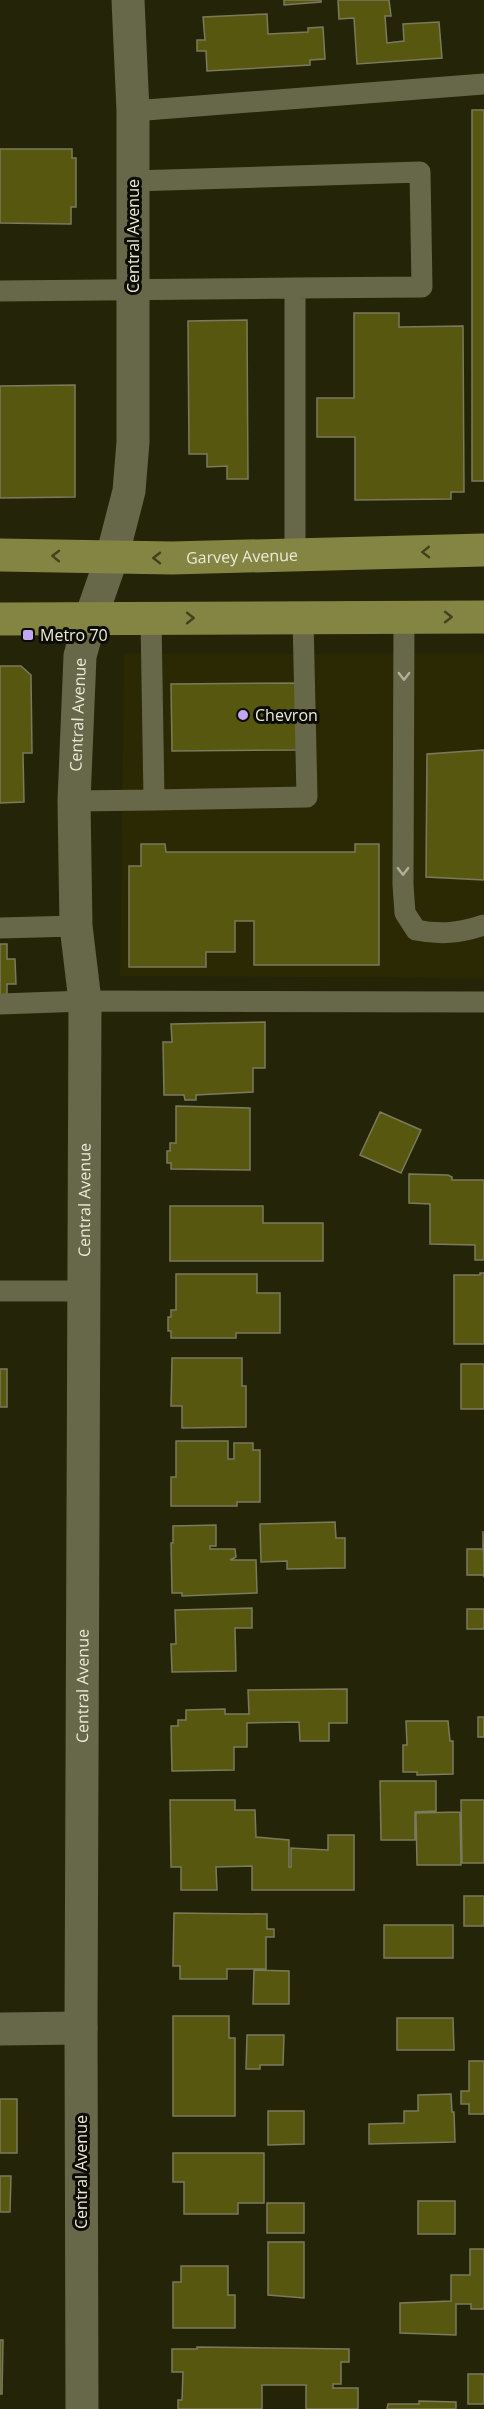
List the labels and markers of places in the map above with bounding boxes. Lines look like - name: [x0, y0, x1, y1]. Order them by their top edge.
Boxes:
- place label: Metro 70: [40, 624, 108, 646]
- marker: Metro 70: [21, 628, 35, 642]
- place label: Chevron: [255, 704, 318, 726]
- marker: Chevron: [236, 708, 250, 722]

